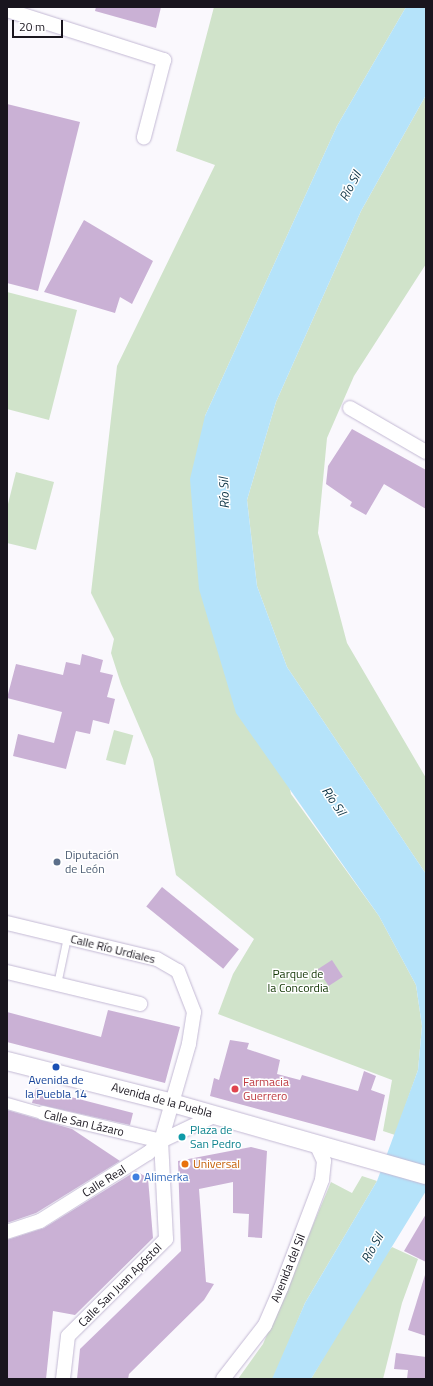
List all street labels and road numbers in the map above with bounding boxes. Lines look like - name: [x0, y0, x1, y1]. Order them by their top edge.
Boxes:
- street label: Calle Río Urdiales: [69, 932, 157, 966]
- street label: Avenida de la Puebla: [110, 1080, 214, 1120]
- street label: Calle San Lázaro: [42, 1107, 126, 1139]
- street label: Calle Real: [79, 1162, 129, 1200]
- street label: Avenida del Sil: [268, 1232, 308, 1304]
- street label: Calle San Juan Apóstol: [75, 1240, 165, 1330]

